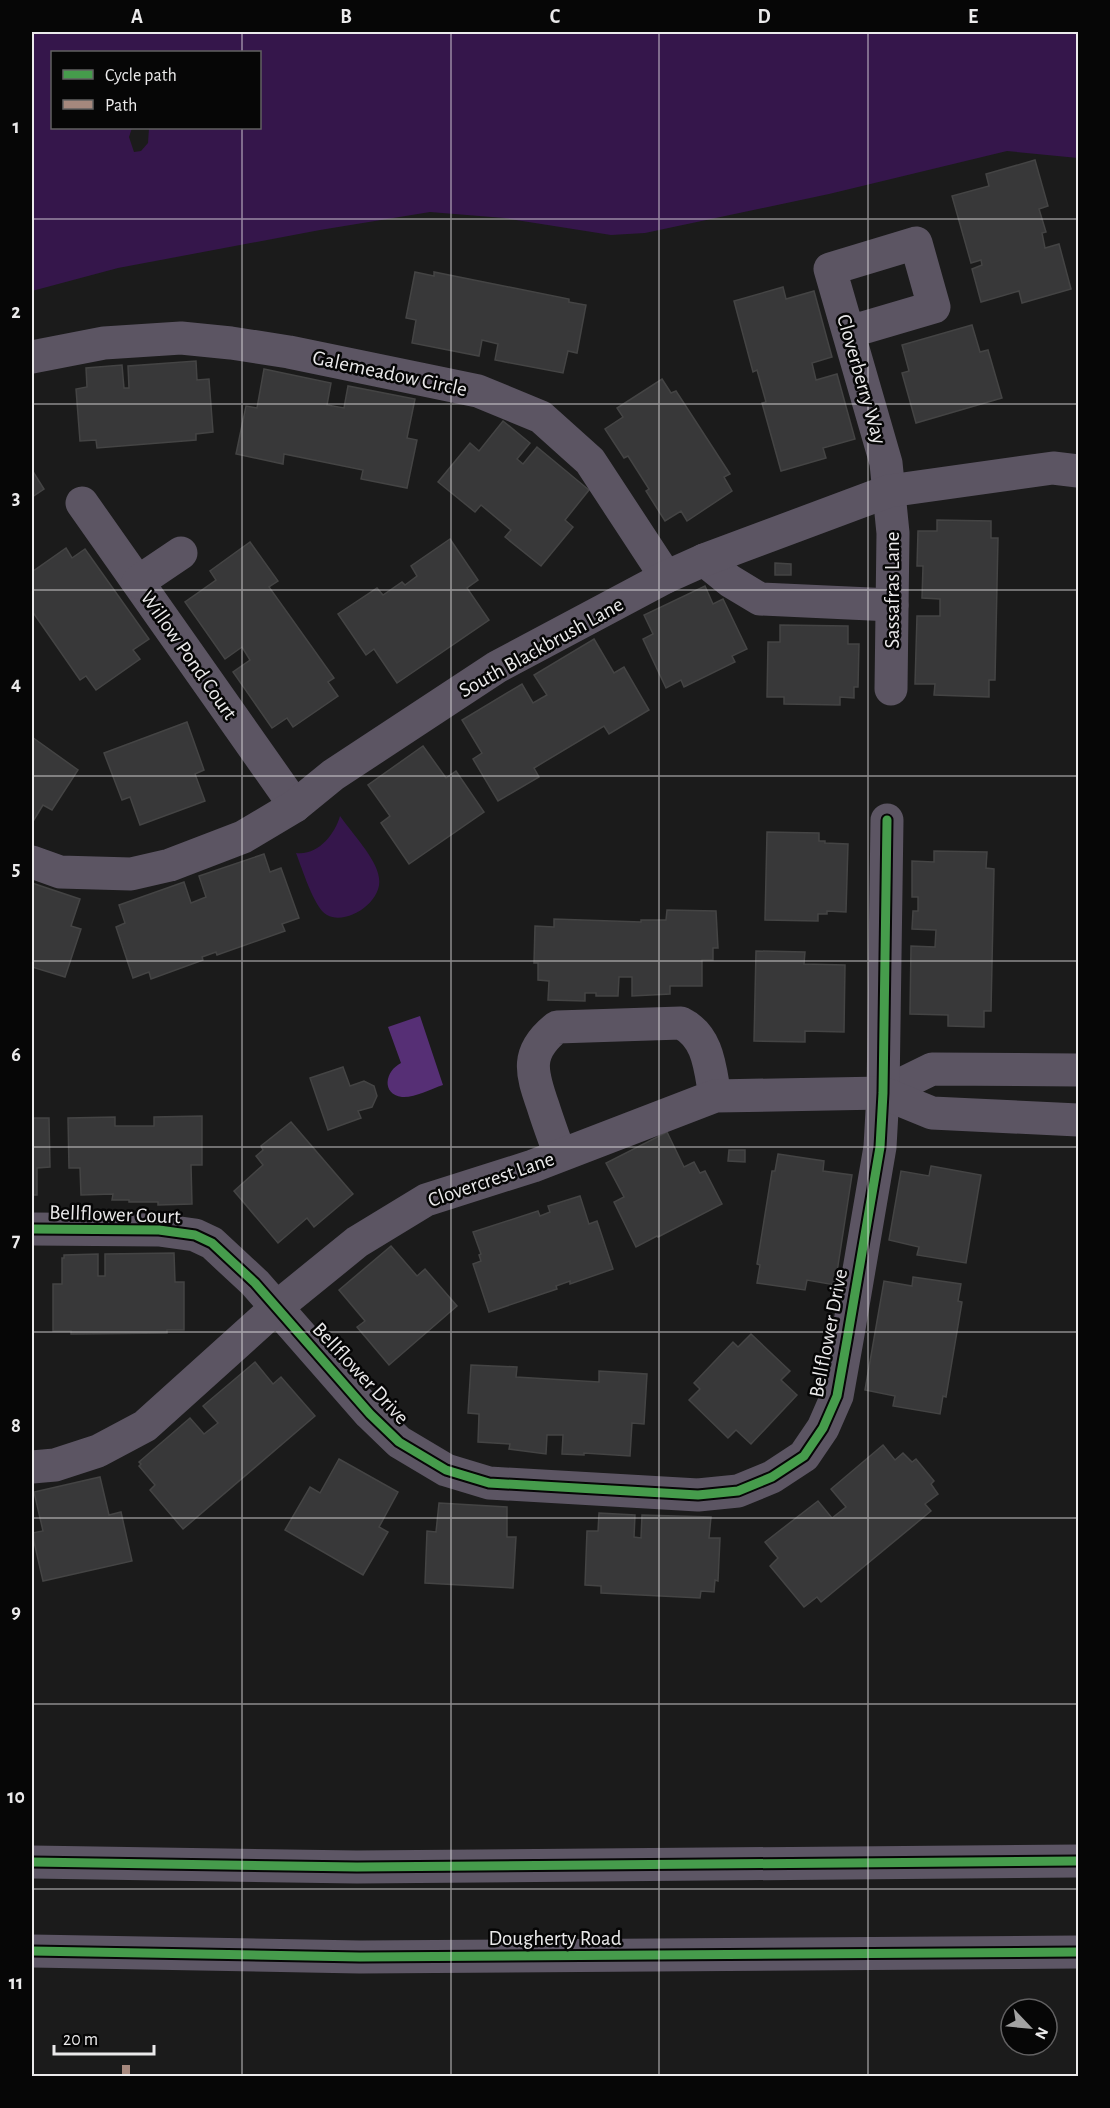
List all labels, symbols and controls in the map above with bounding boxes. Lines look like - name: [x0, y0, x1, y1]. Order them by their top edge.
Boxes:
- text: A: [131, 7, 143, 27]
- text: B: [340, 7, 352, 27]
- text: C: [550, 7, 561, 27]
- text: D: [757, 7, 771, 27]
- text: E: [968, 7, 978, 27]
- legend: [51, 51, 261, 129]
- text: Cycle path: [105, 67, 177, 85]
- text: Path: [105, 97, 137, 115]
- text: 1: [12, 117, 20, 137]
- text: 2: [11, 302, 21, 322]
- street label: Cloverberry Way: [833, 312, 890, 446]
- street label: Galemeadow Circle: [311, 347, 469, 400]
- text: 3: [12, 488, 20, 508]
- street label: Sassafras Lane: [882, 532, 903, 648]
- street label: Willow Pond Court: [136, 587, 241, 724]
- street label: South Blackbrush Lane: [456, 594, 627, 701]
- text: 4: [11, 674, 21, 694]
- text: 5: [12, 859, 20, 879]
- text: 6: [11, 1045, 21, 1065]
- street label: Clovercrest Lane: [425, 1148, 557, 1211]
- street label: Bellflower Court: [49, 1202, 181, 1227]
- text: 7: [12, 1230, 21, 1250]
- street label: Bellflower Drive: [806, 1267, 851, 1399]
- street label: Bellflower Drive: [308, 1318, 413, 1428]
- text: 8: [11, 1416, 21, 1436]
- text: 9: [11, 1602, 21, 1622]
- text: 10: [7, 1787, 25, 1807]
- street label: Dougherty Road: [488, 1928, 622, 1949]
- text: 11: [9, 1973, 23, 1993]
- north arrow: [999, 1997, 1059, 2057]
- scale bar: [54, 2018, 154, 2056]
- text: N: [1032, 2025, 1051, 2042]
- text: 20 m: [63, 2031, 98, 2049]

